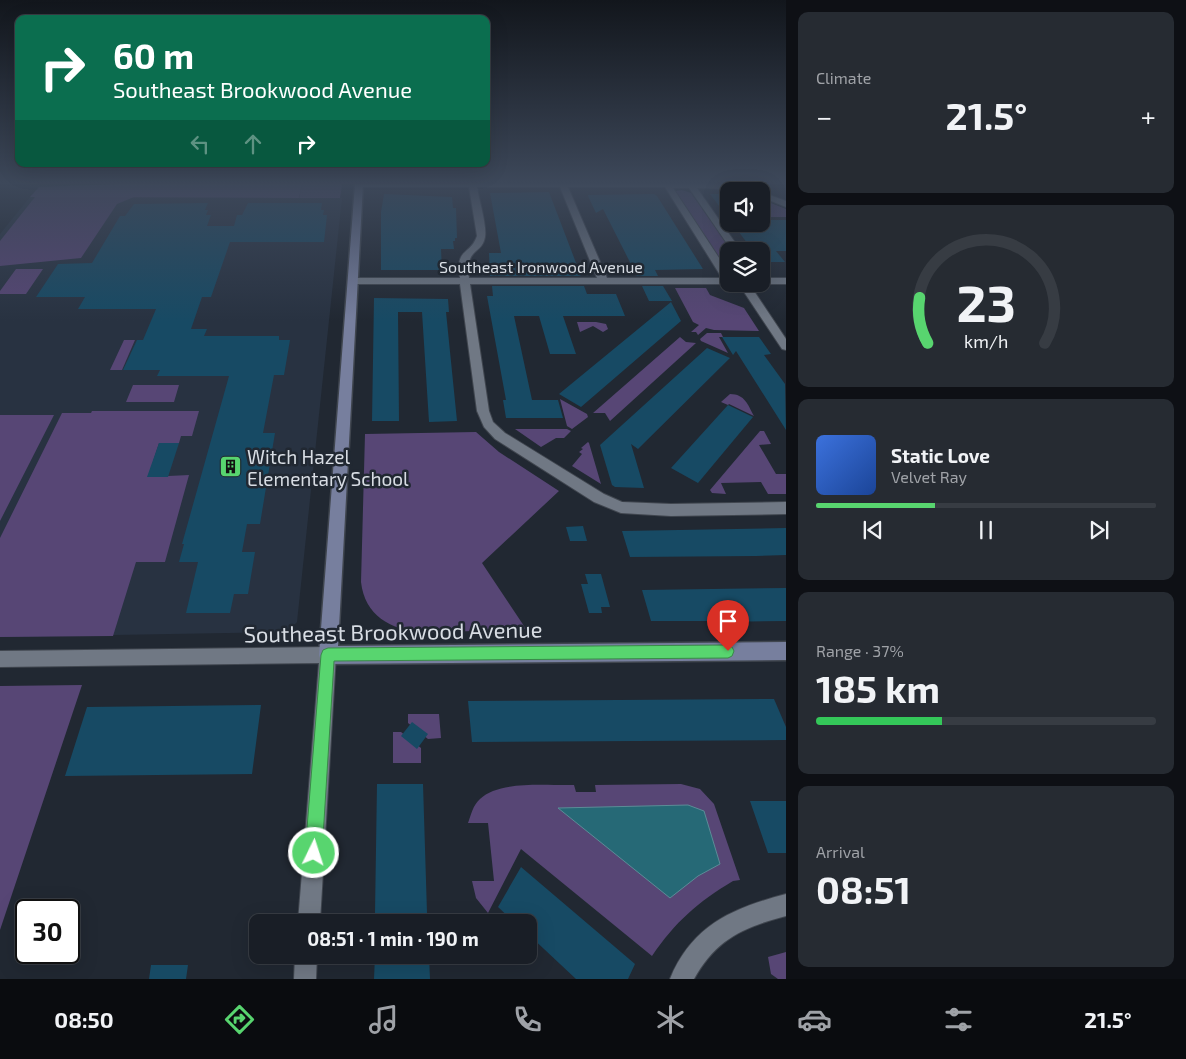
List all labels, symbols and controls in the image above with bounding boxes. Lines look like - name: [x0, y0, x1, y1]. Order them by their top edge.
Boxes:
- text: 60 m: [113, 34, 194, 76]
- icon: right: [30, 35, 95, 100]
- text: Climate: [816, 68, 871, 87]
- text: Southeast Brookwood Avenue: [113, 76, 412, 102]
- text: 21.5°: [946, 92, 1027, 138]
- text: −: [816, 99, 832, 133]
- text: +: [1141, 99, 1156, 133]
- icon: left: [186, 130, 214, 158]
- icon: ahead: [239, 130, 267, 158]
- icon: right: [292, 130, 320, 158]
- map controls: [720, 182, 770, 292]
- button: sound: [720, 182, 770, 232]
- button: layers: [720, 242, 770, 292]
- street label: Southeast Ironwood Avenue: [439, 257, 643, 276]
- text: 23: [956, 270, 1016, 332]
- text: km/h: [964, 330, 1008, 352]
- text: Static Love: [891, 444, 990, 467]
- place label: Witch Hazel Elementary School: [247, 445, 409, 490]
- building icon: Witch Hazel Elementary School: [219, 455, 243, 479]
- text: Velvet Ray: [891, 467, 967, 486]
- icon: previous: [859, 516, 887, 544]
- icon: pause: [972, 516, 1000, 544]
- icon: next: [1085, 516, 1113, 544]
- pin: [707, 600, 749, 651]
- icon: arrive: [714, 607, 742, 635]
- street label: Southeast Brookwood Avenue: [243, 615, 543, 647]
- text: Range · 37%: [816, 641, 904, 660]
- text: 185 km: [816, 665, 940, 711]
- position arrow: [287, 826, 339, 878]
- text: Arrival: [816, 842, 865, 861]
- text: 08:51: [816, 866, 911, 912]
- speed limit sign: 30: [15, 899, 80, 964]
- text: 08:51 · 1 min · 190 m: [307, 927, 479, 950]
- icon: directions: [222, 1002, 257, 1037]
- icon: music: [366, 1002, 401, 1037]
- icon: phone: [510, 1002, 545, 1037]
- icon: climate: [653, 1002, 688, 1037]
- icon: car: [797, 1002, 832, 1037]
- icon: filters: [941, 1002, 976, 1037]
- text: 08:50: [54, 1006, 114, 1032]
- text: 21.5°: [1084, 1006, 1132, 1032]

